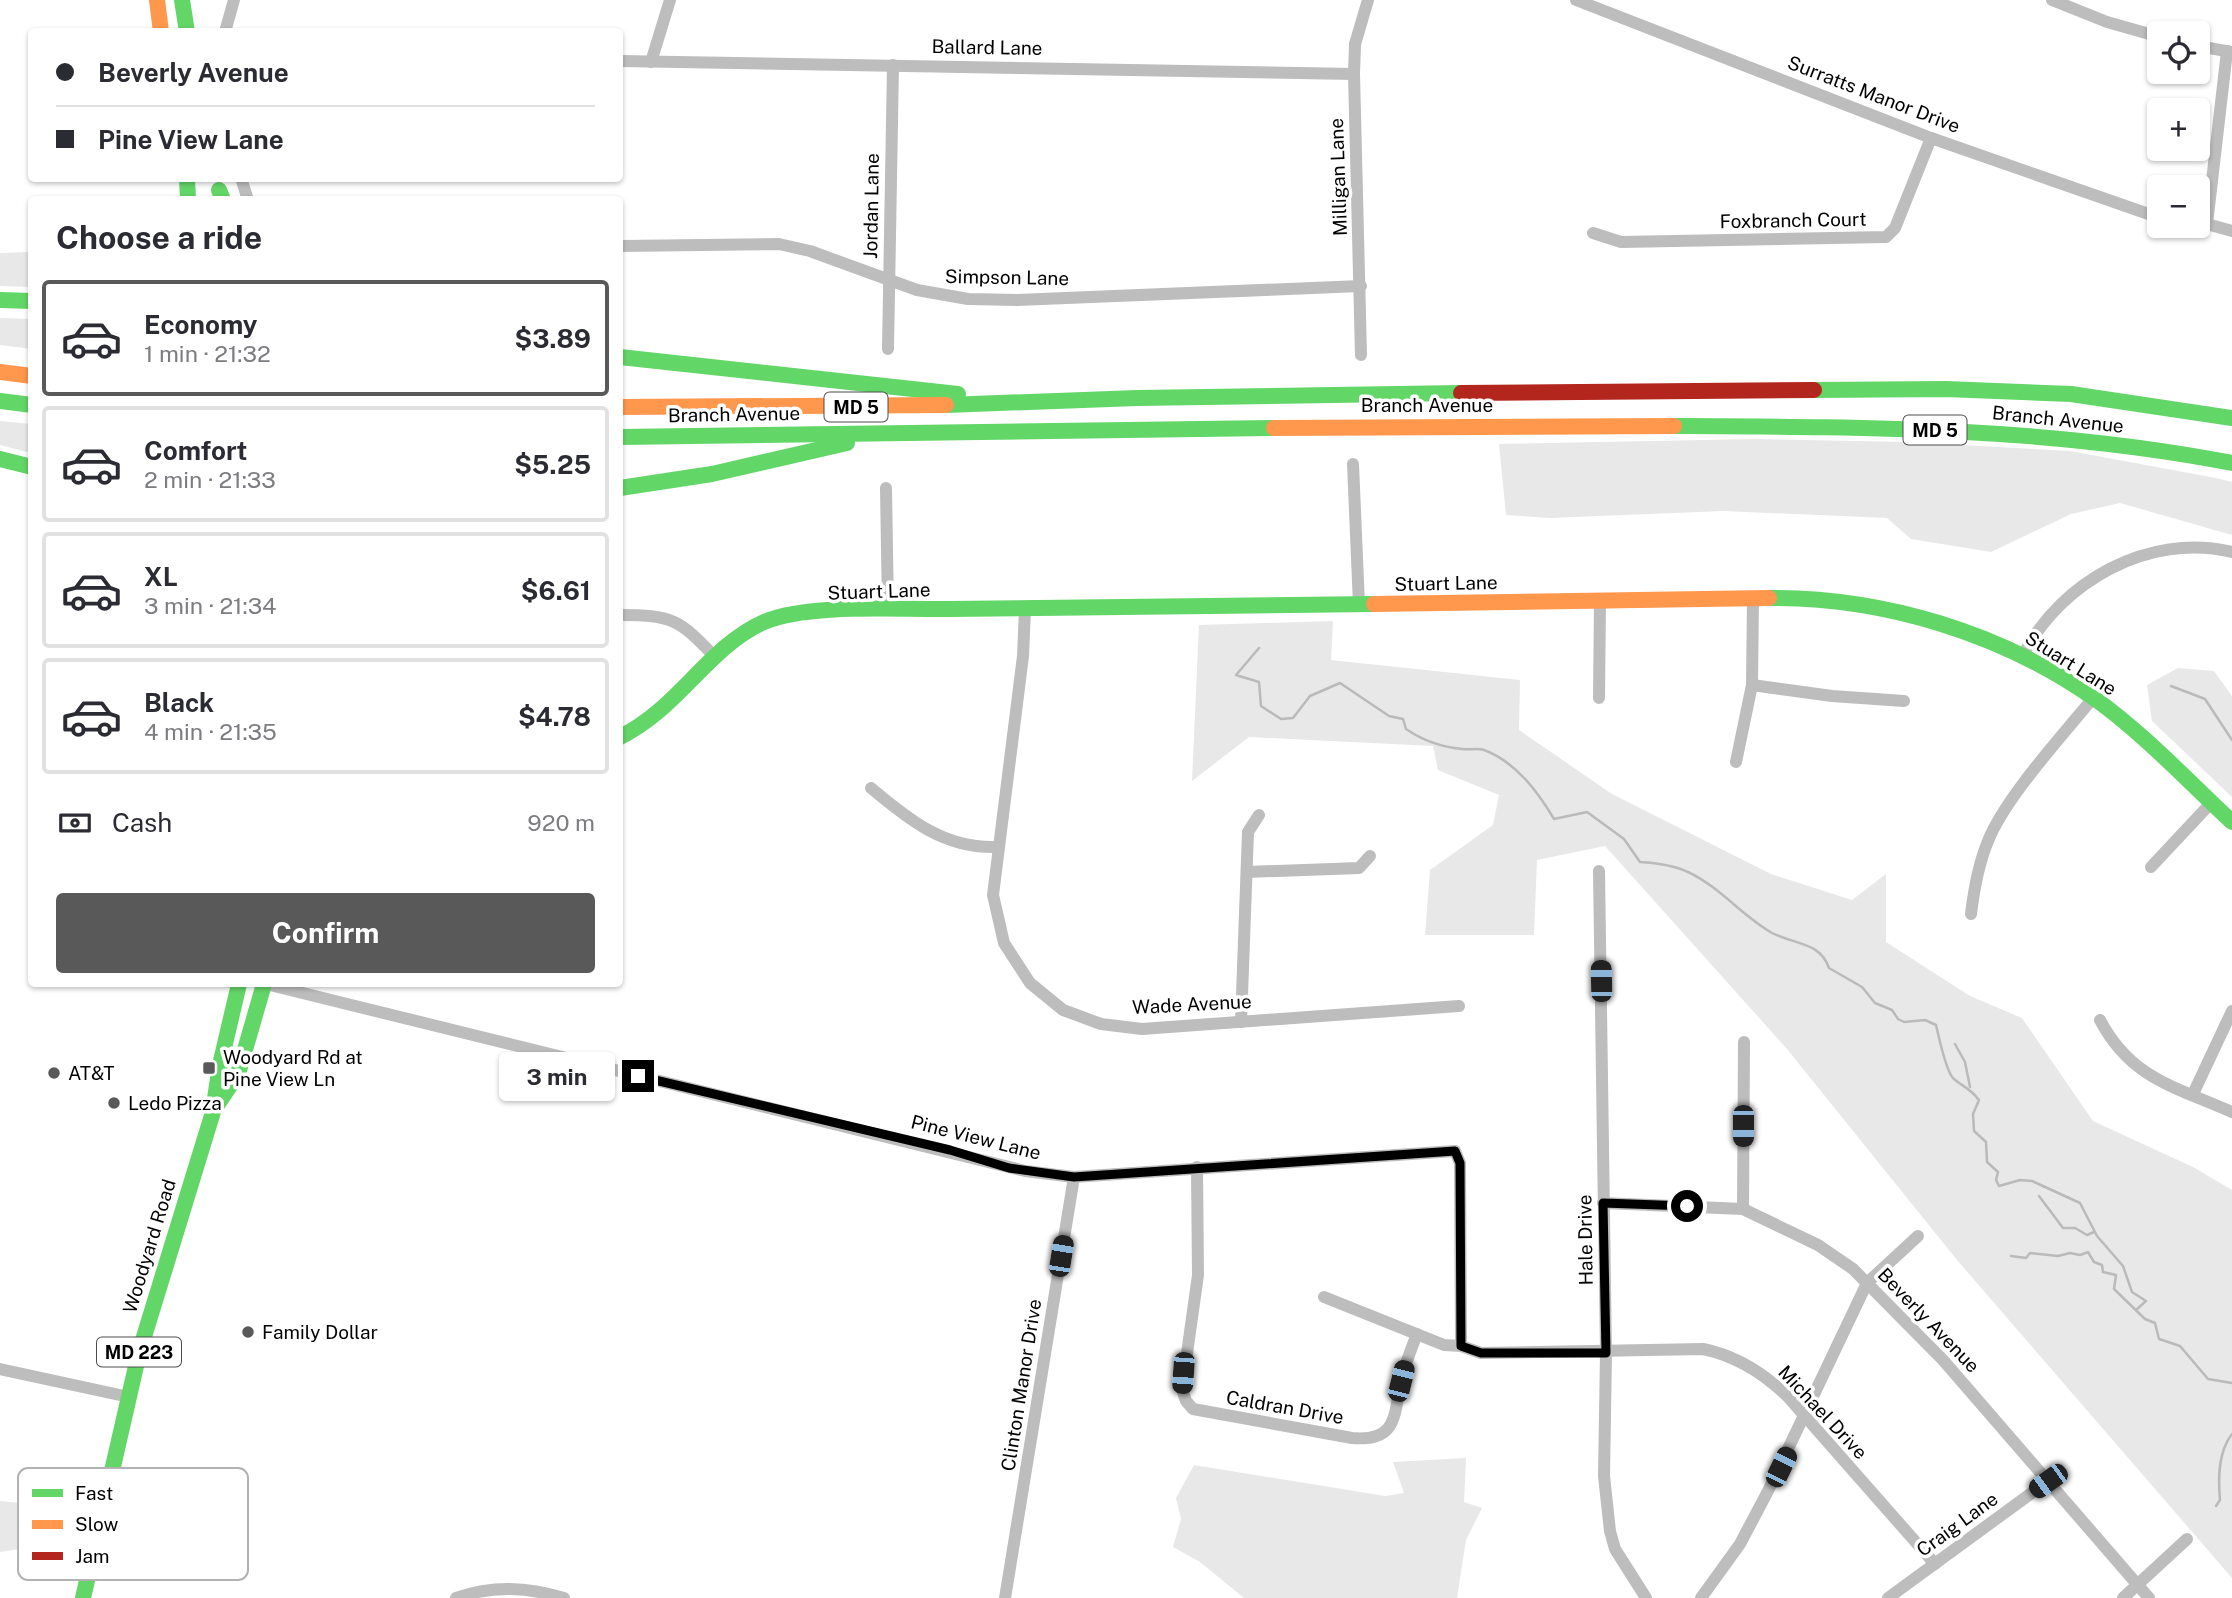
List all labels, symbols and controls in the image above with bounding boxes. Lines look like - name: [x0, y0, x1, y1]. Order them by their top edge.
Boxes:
- map controls: [2147, 21, 2210, 238]
- button: locate: [2147, 21, 2210, 84]
- street label: Ballard Lane: [931, 35, 1043, 59]
- street label: Surratts Manor Drive: [1785, 51, 1963, 137]
- text: Beverly Avenue: [98, 57, 289, 88]
- button: +: [2147, 98, 2210, 161]
- street label: Milligan Lane: [1325, 118, 1351, 236]
- text: Pine View Lane: [98, 124, 284, 155]
- street label: Jordan Lane: [859, 153, 883, 259]
- button: −: [2147, 175, 2210, 238]
- street label: Foxbranch Court: [1719, 208, 1867, 232]
- text: Choose a ride: [56, 219, 262, 256]
- street label: Simpson Lane: [945, 265, 1069, 289]
- icon: car: [60, 307, 123, 370]
- text: Economy: [144, 309, 257, 340]
- text: $3.89: [515, 323, 591, 354]
- text: 1 min · 21:32: [144, 340, 271, 367]
- road number: MD 5: [824, 393, 888, 422]
- street label: Branch Avenue: [1361, 394, 1493, 416]
- street label: Branch Avenue: [1991, 401, 2125, 437]
- street label: Branch Avenue: [668, 402, 800, 426]
- road number: MD 5: [1904, 416, 1966, 444]
- icon: car: [60, 433, 123, 496]
- text: Comfort: [144, 435, 247, 466]
- text: $5.25: [514, 449, 591, 480]
- text: 2 min · 21:33: [144, 466, 276, 493]
- icon: car: [60, 559, 123, 622]
- text: XL: [144, 561, 178, 592]
- street label: Stuart Lane: [1394, 571, 1498, 595]
- text: $6.61: [521, 575, 591, 606]
- street label: Stuart Lane: [827, 578, 931, 604]
- text: 3 min · 21:34: [144, 592, 277, 619]
- street label: Stuart Lane: [2021, 626, 2121, 700]
- icon: car: [60, 685, 123, 748]
- text: Black: [144, 687, 214, 718]
- text: $4.78: [518, 701, 591, 732]
- text: 4 min · 21:35: [144, 718, 277, 745]
- icon: cash: [56, 804, 94, 842]
- text: Cash: [112, 807, 172, 838]
- text: 920 m: [527, 809, 595, 836]
- button: Confirm: [56, 893, 595, 973]
- car: [1591, 960, 1612, 1002]
- street label: Wade Avenue: [1132, 990, 1252, 1018]
- place label: Woodyard Rd at Pine View Ln: [223, 1046, 363, 1090]
- callout: 3 min: [498, 1052, 614, 1100]
- marker: Woodyard Rd at Pine View Ln: [201, 1060, 217, 1076]
- route end: [622, 1060, 654, 1092]
- place label: AT&T: [68, 1062, 115, 1084]
- text: 3 min: [527, 1063, 587, 1090]
- marker: AT&T: [46, 1065, 62, 1081]
- place label: Ledo Pizza: [128, 1092, 222, 1114]
- marker: Ledo Pizza: [106, 1095, 122, 1111]
- car: [1733, 1105, 1754, 1147]
- street label: Pine View Lane: [909, 1110, 1043, 1164]
- street label: Woodyard Road: [118, 1176, 180, 1316]
- route start: [1671, 1190, 1703, 1222]
- street label: Hale Drive: [1573, 1194, 1597, 1286]
- car: [1048, 1234, 1075, 1278]
- street label: Beverly Avenue: [1874, 1263, 1984, 1377]
- street label: Clinton Manor Drive: [997, 1297, 1045, 1473]
- place label: Family Dollar: [262, 1321, 378, 1343]
- marker: Family Dollar: [240, 1324, 256, 1340]
- road number: MD 223: [97, 1338, 181, 1366]
- car: [1172, 1351, 1195, 1395]
- car: [1386, 1358, 1417, 1404]
- street label: Michael Drive: [1774, 1361, 1872, 1463]
- street label: Caldran Drive: [1225, 1386, 1345, 1428]
- car: [1763, 1444, 1800, 1490]
- car: [2025, 1460, 2072, 1502]
- legend: [18, 1468, 248, 1580]
- text: Fast: [75, 1482, 113, 1504]
- street label: Craig Lane: [1912, 1487, 2002, 1561]
- text: Slow: [75, 1513, 119, 1535]
- text: Jam: [75, 1545, 109, 1567]

